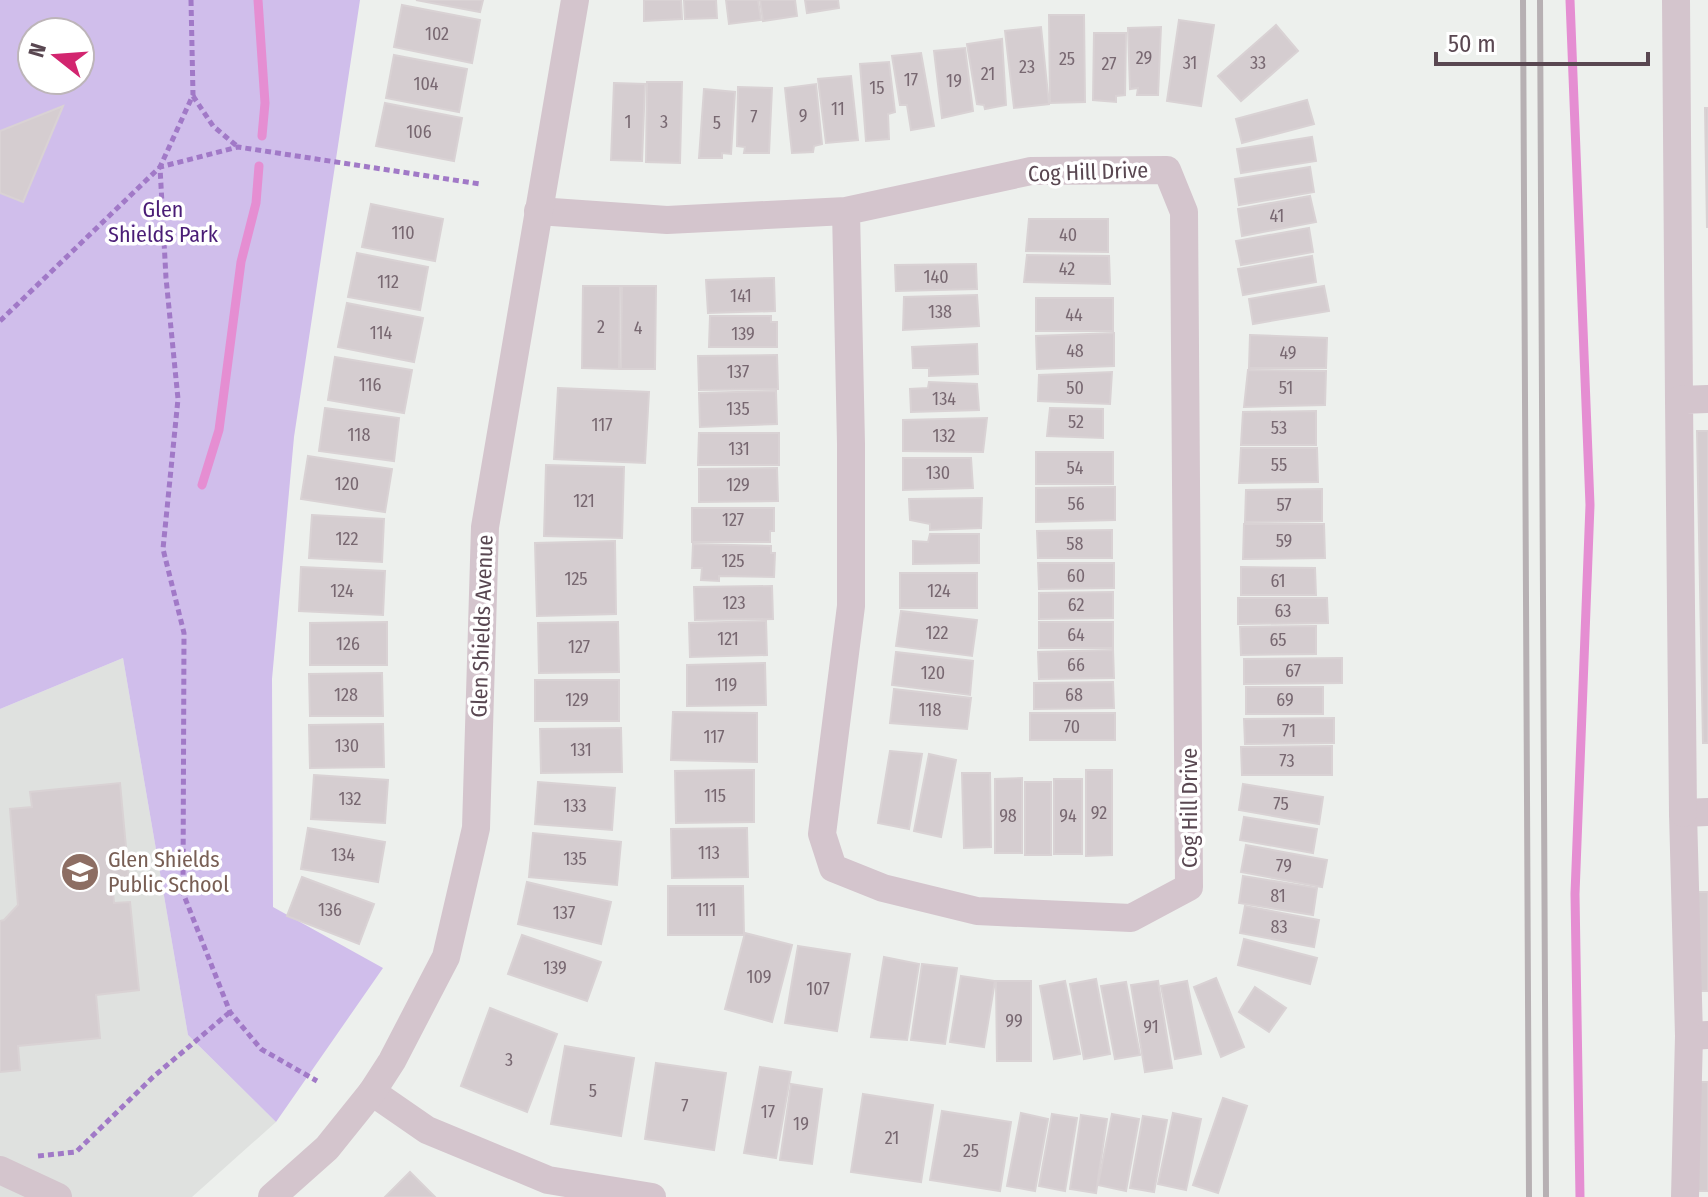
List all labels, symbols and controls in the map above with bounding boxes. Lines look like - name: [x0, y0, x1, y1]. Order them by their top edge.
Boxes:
- north arrow: [16, 16, 96, 96]
- scale bar: [1436, 16, 1648, 66]
- house number: 102: [425, 23, 449, 45]
- text: 50 m: [1448, 30, 1496, 58]
- text: N: [23, 40, 52, 61]
- house number: 29: [1136, 47, 1152, 69]
- house number: 25: [1059, 48, 1075, 70]
- house number: 31: [1183, 52, 1197, 74]
- house number: 33: [1250, 52, 1266, 74]
- house number: 27: [1101, 53, 1117, 75]
- house number: 23: [1019, 56, 1035, 78]
- house number: 21: [981, 63, 995, 85]
- house number: 17: [904, 69, 918, 91]
- house number: 19: [946, 70, 962, 92]
- house number: 104: [413, 73, 439, 95]
- house number: 15: [869, 77, 885, 99]
- house number: 11: [831, 98, 845, 120]
- house number: 9: [799, 105, 807, 127]
- house number: 7: [750, 106, 758, 128]
- house number: 1: [624, 111, 632, 133]
- house number: 3: [660, 111, 668, 133]
- house number: 5: [713, 112, 721, 134]
- house number: 106: [406, 121, 432, 143]
- street label: Cog Hill Drive: [1028, 156, 1148, 188]
- park label: Glen Shields Park: [108, 196, 219, 248]
- house number: 41: [1270, 205, 1284, 227]
- house number: 110: [391, 222, 415, 244]
- house number: 40: [1059, 224, 1077, 246]
- house number: 42: [1059, 258, 1075, 280]
- house number: 140: [923, 266, 949, 288]
- house number: 112: [377, 271, 399, 293]
- house number: 141: [730, 285, 752, 307]
- house number: 138: [928, 301, 952, 323]
- house number: 44: [1065, 304, 1083, 326]
- house number: 2: [597, 316, 605, 338]
- house number: 4: [634, 317, 643, 339]
- house number: 114: [370, 322, 393, 344]
- house number: 139: [731, 323, 755, 345]
- house number: 48: [1066, 340, 1084, 362]
- house number: 49: [1279, 342, 1297, 364]
- house number: 137: [727, 361, 749, 383]
- house number: 116: [359, 374, 381, 396]
- house number: 50: [1066, 377, 1084, 399]
- house number: 51: [1279, 377, 1293, 399]
- house number: 134: [932, 388, 956, 410]
- house number: 135: [726, 398, 750, 420]
- house number: 52: [1068, 411, 1084, 433]
- house number: 117: [591, 414, 613, 436]
- house number: 53: [1271, 417, 1287, 439]
- house number: 118: [348, 424, 370, 446]
- house number: 132: [933, 425, 956, 447]
- house number: 131: [728, 438, 750, 460]
- house number: 55: [1271, 454, 1287, 476]
- house number: 54: [1067, 457, 1084, 479]
- house number: 130: [926, 462, 950, 484]
- house number: 120: [335, 473, 359, 495]
- house number: 129: [726, 474, 750, 496]
- house number: 121: [573, 490, 595, 512]
- house number: 56: [1067, 493, 1085, 515]
- house number: 57: [1276, 494, 1292, 516]
- house number: 127: [722, 509, 744, 531]
- house number: 122: [336, 528, 359, 550]
- house number: 59: [1276, 530, 1292, 552]
- house number: 58: [1066, 533, 1084, 555]
- street label: Glen Shields Avenue: [465, 534, 499, 718]
- house number: 125: [721, 550, 745, 572]
- house number: 60: [1067, 565, 1085, 587]
- house number: 125: [564, 568, 588, 590]
- house number: 61: [1270, 570, 1286, 592]
- house number: 124: [330, 580, 354, 602]
- house number: 124: [927, 580, 951, 602]
- house number: 123: [722, 592, 746, 614]
- house number: 62: [1068, 594, 1084, 616]
- house number: 63: [1275, 600, 1291, 622]
- house number: 122: [926, 622, 949, 644]
- house number: 64: [1067, 624, 1085, 646]
- house number: 121: [717, 628, 739, 650]
- house number: 65: [1269, 629, 1287, 651]
- house number: 126: [336, 633, 360, 655]
- house number: 127: [568, 636, 590, 658]
- house number: 66: [1067, 654, 1085, 676]
- house number: 67: [1285, 660, 1301, 682]
- house number: 120: [921, 662, 945, 684]
- house number: 119: [715, 674, 737, 696]
- house number: 128: [334, 684, 358, 706]
- house number: 68: [1065, 684, 1083, 706]
- house number: 129: [565, 689, 589, 711]
- house number: 69: [1276, 689, 1294, 711]
- house number: 118: [919, 699, 941, 721]
- house number: 70: [1064, 716, 1080, 738]
- house number: 71: [1282, 720, 1296, 742]
- house number: 117: [703, 726, 725, 748]
- house number: 130: [335, 735, 359, 757]
- house number: 131: [570, 739, 592, 761]
- street label: Cog Hill Drive: [1176, 748, 1203, 868]
- house number: 73: [1279, 750, 1295, 772]
- house number: 115: [704, 785, 726, 807]
- house number: 132: [339, 788, 362, 810]
- house number: 75: [1273, 793, 1289, 815]
- house number: 133: [563, 795, 587, 817]
- house number: 92: [1091, 802, 1107, 824]
- house number: 98: [999, 805, 1017, 827]
- house number: 94: [1059, 805, 1077, 827]
- house number: 113: [698, 842, 720, 864]
- house number: 134: [331, 844, 355, 866]
- place label: Glen Shields Public School: [108, 846, 229, 898]
- house number: 135: [563, 848, 587, 870]
- school or university icon: Glen Shields Public School: [59, 851, 101, 893]
- house number: 79: [1276, 855, 1292, 877]
- house number: 81: [1270, 885, 1286, 907]
- house number: 136: [318, 899, 342, 921]
- house number: 111: [696, 899, 716, 921]
- house number: 137: [553, 902, 575, 924]
- house number: 83: [1270, 916, 1288, 938]
- house number: 139: [543, 957, 567, 979]
- house number: 109: [746, 966, 772, 988]
- house number: 107: [806, 978, 830, 1000]
- house number: 99: [1005, 1010, 1023, 1032]
- house number: 91: [1143, 1016, 1159, 1038]
- house number: 3: [505, 1049, 513, 1071]
- house number: 5: [589, 1080, 597, 1102]
- house number: 7: [681, 1095, 689, 1117]
- house number: 17: [761, 1101, 775, 1123]
- house number: 19: [793, 1113, 809, 1135]
- house number: 21: [885, 1127, 899, 1149]
- house number: 25: [963, 1140, 979, 1162]

